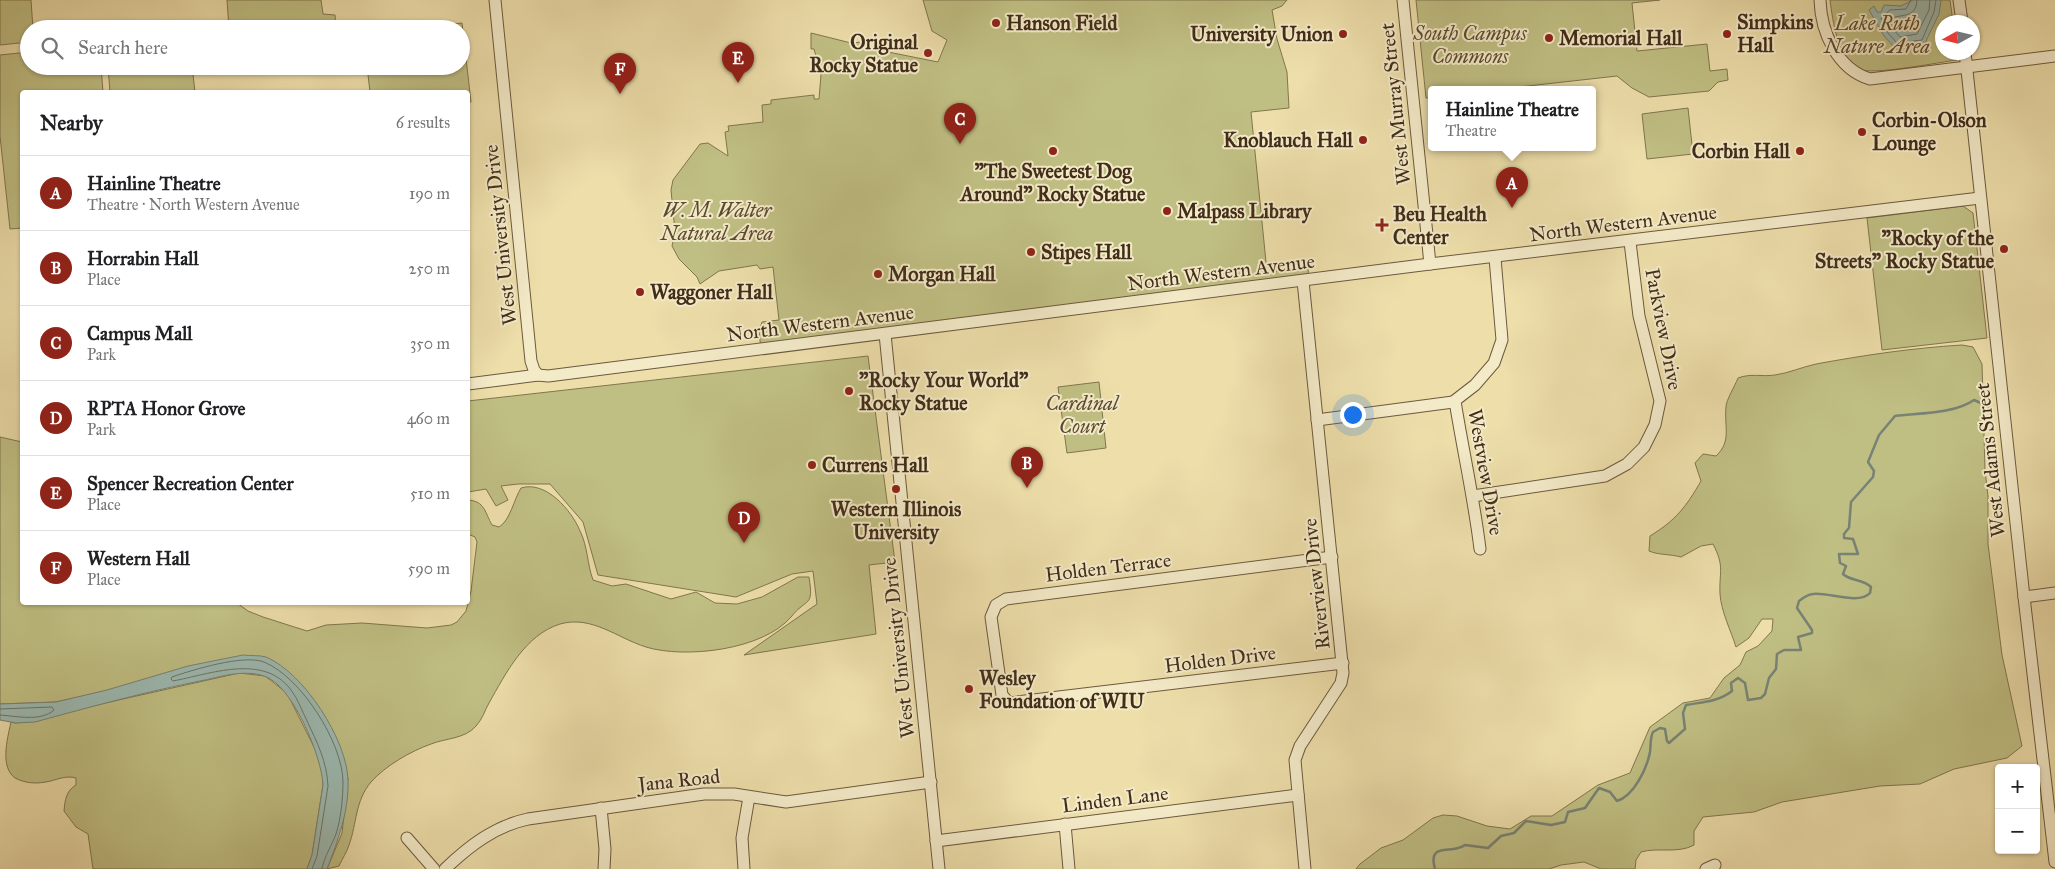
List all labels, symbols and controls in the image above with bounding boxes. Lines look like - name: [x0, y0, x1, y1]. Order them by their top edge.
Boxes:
- place label: Simpkins Hall: [1737, 10, 1814, 57]
- place label: Hanson Field: [1006, 11, 1118, 35]
- park label: Lake Ruth Nature Area: [1823, 11, 1930, 58]
- north arrow: [1935, 15, 1980, 60]
- marker: Hanson Field: [990, 17, 1002, 29]
- search box: [20, 20, 470, 75]
- park label: South Campus Commons: [1412, 21, 1528, 68]
- place label: University Union: [1190, 22, 1333, 47]
- street label: West Murray Street: [1375, 22, 1415, 186]
- place label: Memorial Hall: [1559, 26, 1683, 50]
- marker: University Union: [1337, 28, 1349, 40]
- marker: Simpkins Hall: [1721, 28, 1733, 40]
- place label: Original Rocky Statue: [809, 30, 919, 78]
- marker: Memorial Hall: [1543, 32, 1555, 44]
- icon: search: [38, 34, 66, 62]
- text: Search here: [78, 36, 168, 59]
- pin: E: [722, 42, 754, 83]
- marker: Original Rocky Statue: [922, 47, 934, 59]
- pin: F: [604, 53, 636, 94]
- popup: [1428, 86, 1596, 151]
- text: Hainline Theatre: [1445, 98, 1579, 121]
- pin: C: [944, 103, 976, 144]
- place label: Corbin-Olson Lounge: [1872, 108, 1987, 156]
- text: Nearby: [40, 110, 103, 136]
- text: 6 results: [396, 113, 450, 132]
- text: Theatre: [1445, 121, 1497, 140]
- marker: Corbin-Olson Lounge: [1856, 126, 1868, 138]
- place label: Knoblauch Hall: [1223, 128, 1354, 152]
- marker: Knoblauch Hall: [1357, 134, 1369, 146]
- place label: Corbin Hall: [1692, 139, 1791, 163]
- street label: West University Drive: [479, 144, 521, 326]
- marker: "The Sweetest Dog Around" Rocky Statue: [1047, 145, 1059, 157]
- marker: Corbin Hall: [1794, 145, 1806, 157]
- place label: "The Sweetest Dog Around" Rocky Statue: [959, 159, 1146, 207]
- pin: A: [1496, 167, 1528, 208]
- text: Hainline Theatre: [87, 172, 221, 195]
- text: A: [51, 184, 61, 203]
- text: 190 m: [409, 184, 450, 203]
- text: Theatre · North Western Avenue: [87, 195, 300, 214]
- park label: W. M. Walter Natural Area: [660, 198, 773, 245]
- place label: Malpass Library: [1177, 199, 1313, 224]
- street label: North Western Avenue: [1528, 200, 1718, 246]
- place label: Beu Health Center: [1393, 202, 1488, 249]
- marker: Malpass Library: [1161, 205, 1173, 217]
- marker: Beu Health Center: [1375, 218, 1389, 232]
- place label: "Rocky of the Streets" Rocky Statue: [1815, 226, 1995, 274]
- place label: Stipes Hall: [1041, 240, 1132, 265]
- marker: "Rocky of the Streets" Rocky Statue: [1998, 243, 2010, 255]
- marker: Stipes Hall: [1025, 246, 1037, 258]
- text: Horrabin Hall: [87, 247, 199, 270]
- street label: North Western Avenue: [1126, 249, 1316, 295]
- text: B: [51, 259, 61, 278]
- text: 250 m: [409, 259, 450, 278]
- place label: Morgan Hall: [888, 262, 996, 287]
- street label: Parkview Drive: [1640, 266, 1688, 392]
- marker: Morgan Hall: [872, 268, 884, 280]
- text: Place: [87, 270, 121, 289]
- place label: Waggoner Hall: [650, 280, 773, 305]
- marker: Waggoner Hall: [634, 286, 646, 298]
- street label: North Western Avenue: [725, 300, 915, 346]
- text: Campus Mall: [87, 322, 192, 345]
- text: C: [51, 334, 61, 353]
- text: 350 m: [410, 334, 450, 353]
- text: Park: [87, 345, 116, 364]
- place label: "Rocky Your World" Rocky Statue: [859, 368, 1029, 416]
- street label: West Adams Street: [1970, 382, 2010, 538]
- marker: "Rocky Your World" Rocky Statue: [843, 385, 855, 397]
- park label: Cardinal Court: [1046, 391, 1120, 438]
- text: RPTA Honor Grove: [87, 397, 245, 420]
- your location: [1340, 402, 1366, 428]
- street label: Westview Drive: [1463, 407, 1509, 537]
- text: D: [50, 409, 62, 428]
- text: 460 m: [407, 409, 450, 428]
- text: Park: [87, 420, 116, 439]
- pin: B: [1011, 447, 1043, 488]
- place label: Currens Hall: [822, 453, 929, 477]
- marker: Currens Hall: [806, 459, 818, 471]
- text: Spencer Recreation Center: [87, 472, 294, 495]
- marker: Western Illinois University: [890, 483, 902, 495]
- text: E: [50, 484, 62, 503]
- text: 510 m: [410, 484, 450, 503]
- text: Place: [87, 495, 121, 514]
- place label: Western Illinois University: [831, 497, 962, 545]
- pin: D: [728, 502, 760, 543]
- street label: Riverview Drive: [1297, 517, 1335, 651]
- text: Western Hall: [87, 547, 190, 570]
- street label: Holden Terrace: [1044, 547, 1172, 587]
- street label: West University Drive: [877, 557, 919, 739]
- text: F: [51, 559, 61, 578]
- text: 590 m: [408, 559, 450, 578]
- text: Place: [87, 570, 121, 589]
- street label: Holden Drive: [1163, 640, 1277, 678]
- place label: Wesley Foundation of WIU: [979, 666, 1145, 713]
- marker: Wesley Foundation of WIU: [963, 683, 975, 695]
- street label: Jana Road: [635, 764, 721, 797]
- map controls: [1995, 764, 2040, 854]
- button: +: [1995, 764, 2040, 809]
- street label: Linden Lane: [1060, 781, 1170, 817]
- button: −: [1995, 809, 2040, 854]

